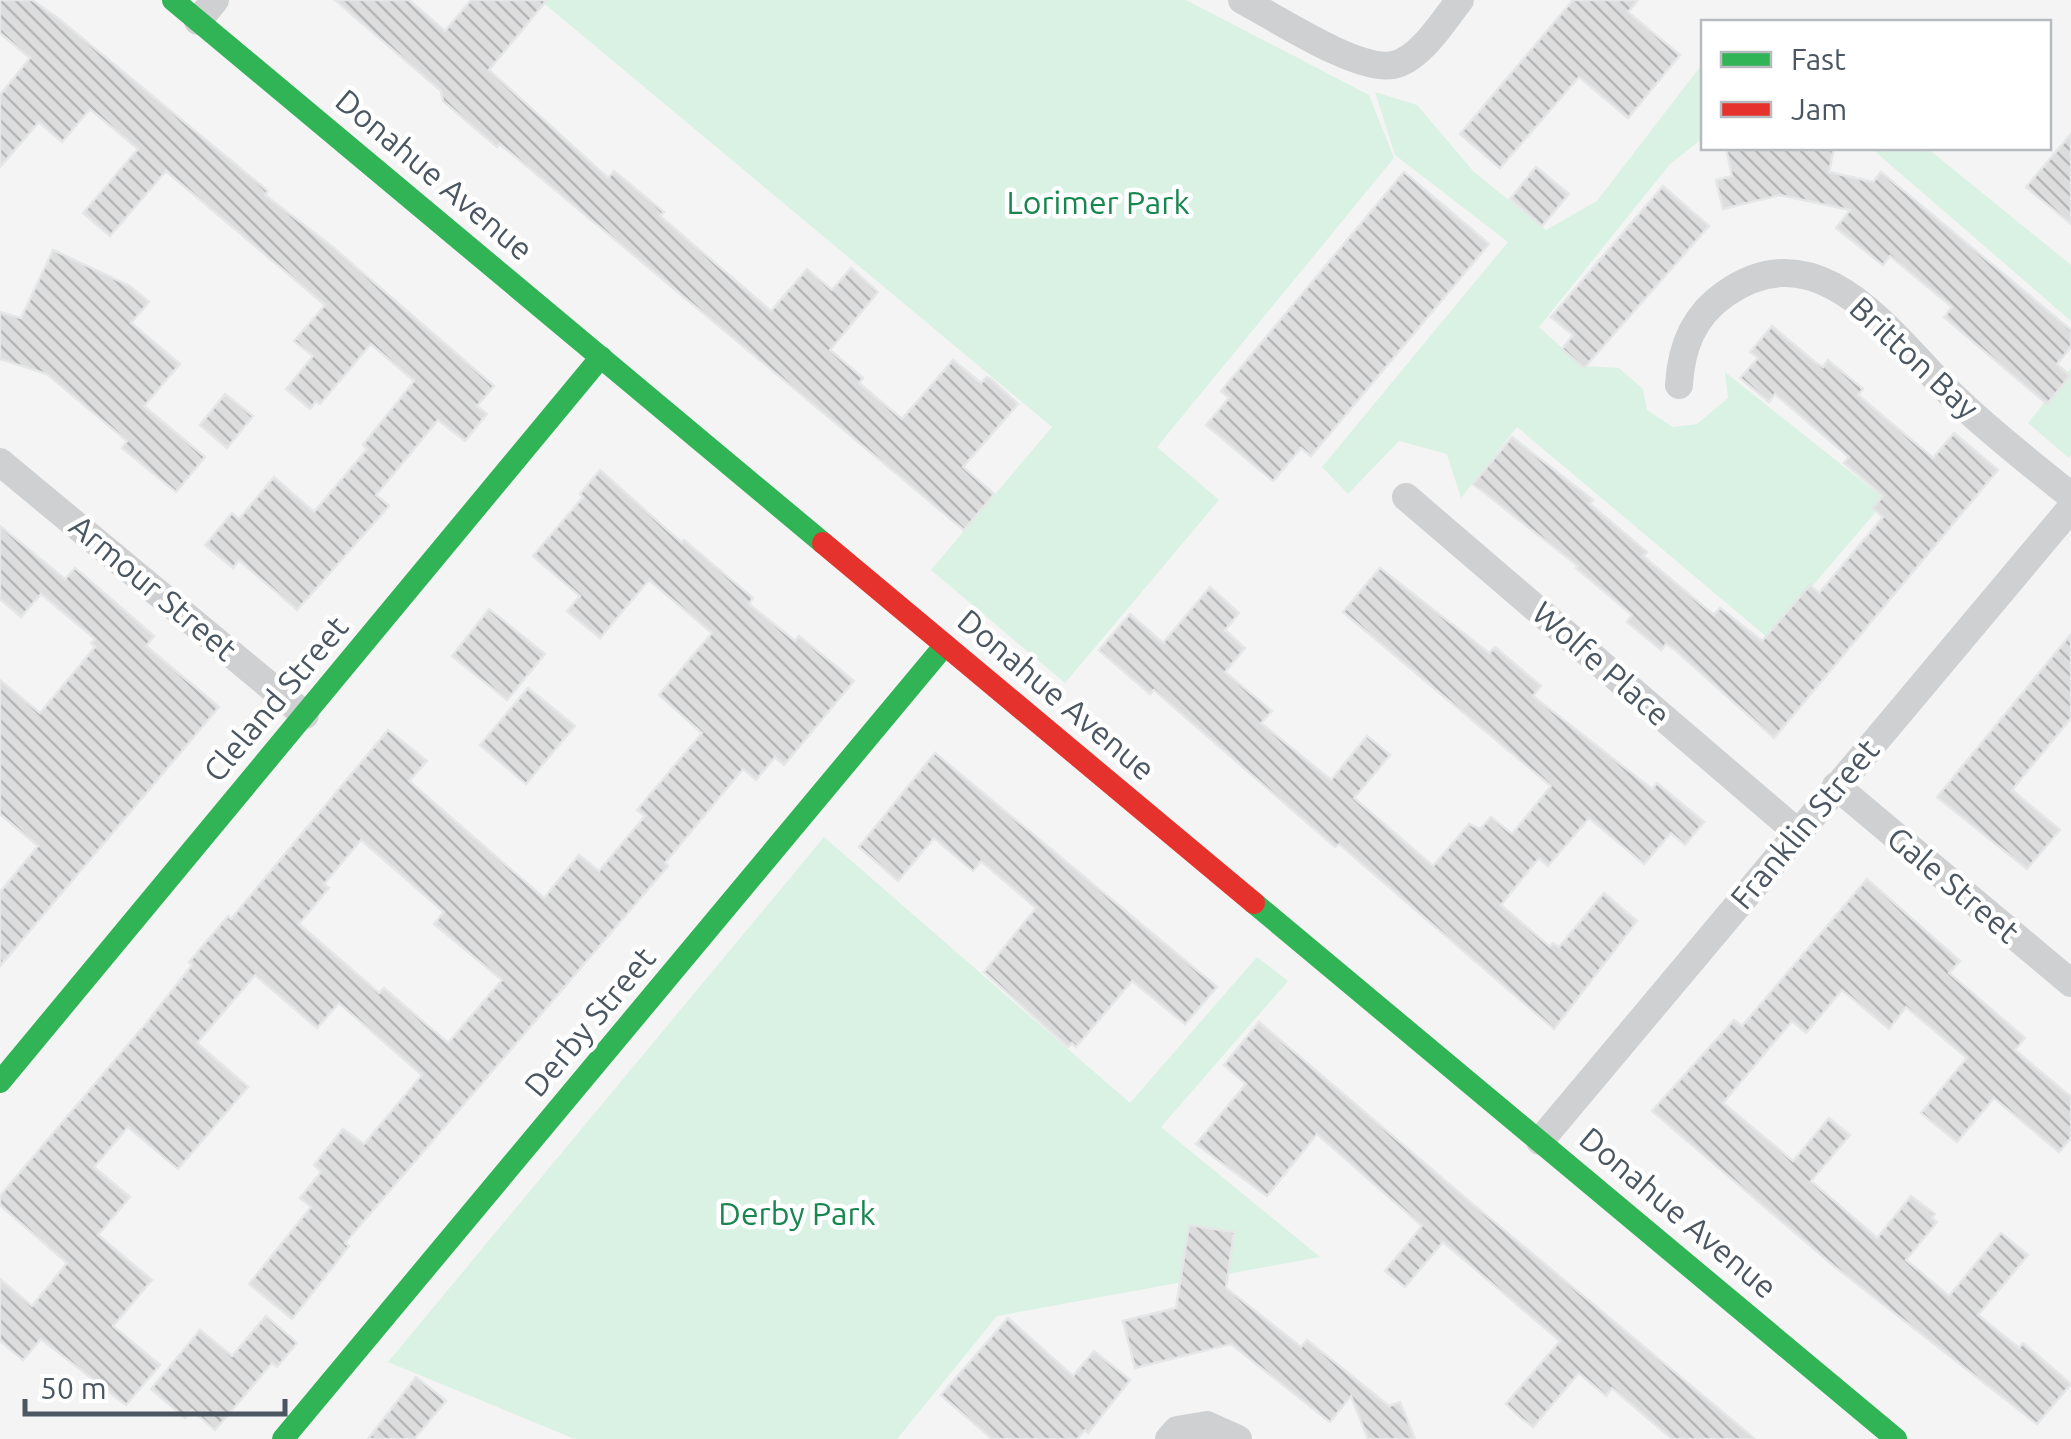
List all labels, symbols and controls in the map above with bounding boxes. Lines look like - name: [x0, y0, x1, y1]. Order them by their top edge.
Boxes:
- legend: [1701, 20, 2051, 150]
- text: Fast: [1791, 42, 1846, 76]
- street label: Donahue Avenue: [329, 82, 540, 267]
- text: Jam: [1791, 92, 1847, 126]
- park label: Lorimer Park: [1006, 184, 1190, 220]
- street label: Britton Bay: [1843, 289, 1986, 426]
- street label: Armour Street: [63, 507, 245, 668]
- street label: Wolfe Place: [1526, 594, 1678, 733]
- street label: Donahue Avenue: [951, 602, 1162, 787]
- street label: Cleland Street: [196, 608, 355, 788]
- street label: Franklin Street: [1723, 731, 1886, 916]
- street label: Gale Street: [1881, 819, 2027, 950]
- street label: Derby Street: [517, 939, 662, 1103]
- street label: Donahue Avenue: [1573, 1120, 1784, 1305]
- park label: Derby Park: [718, 1195, 876, 1231]
- scale bar: [25, 1354, 285, 1416]
- text: 50 m: [40, 1371, 107, 1405]

